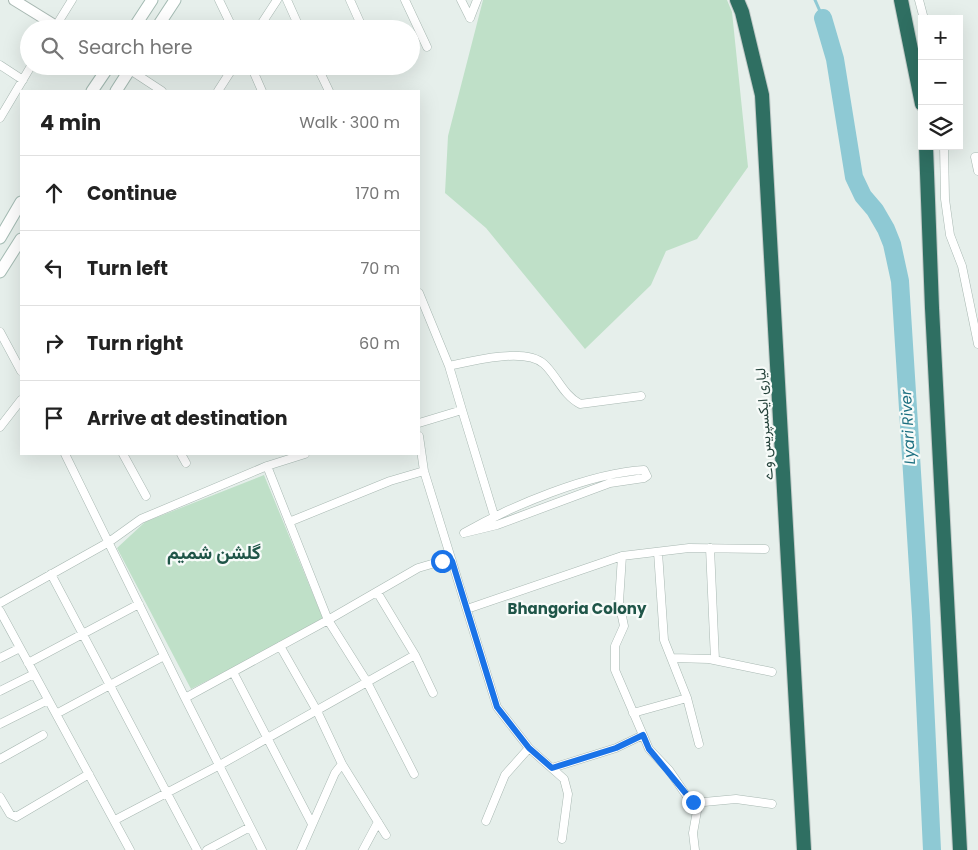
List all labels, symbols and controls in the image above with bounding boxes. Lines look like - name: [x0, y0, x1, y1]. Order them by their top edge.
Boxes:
- map controls: [918, 15, 963, 150]
- button: +: [918, 15, 963, 60]
- search box: [20, 20, 420, 75]
- icon: search: [38, 34, 66, 62]
- text: Search here: [78, 34, 192, 61]
- button: −: [918, 60, 963, 105]
- button: layers: [918, 105, 963, 150]
- text: 4 min: [40, 108, 101, 137]
- text: Walk · 300 m: [299, 111, 400, 134]
- icon: ahead: [40, 179, 68, 207]
- text: Continue: [87, 180, 177, 207]
- text: 170 m: [355, 182, 400, 205]
- icon: left: [40, 254, 68, 282]
- text: Turn left: [87, 255, 168, 282]
- text: 70 m: [360, 257, 400, 280]
- icon: right: [40, 329, 68, 357]
- text: Turn right: [87, 330, 183, 357]
- text: 60 m: [359, 332, 400, 355]
- street label: لیاری ایکسپریس وے: [750, 367, 778, 481]
- water label: Lyari River: [895, 389, 920, 465]
- icon: arrive: [40, 404, 68, 432]
- text: Arrive at destination: [87, 405, 288, 432]
- district label: گلشن شمیم: [167, 539, 261, 566]
- route start: [431, 550, 454, 573]
- district label: Bhangoria Colony: [508, 598, 647, 619]
- route end: [682, 791, 705, 814]

